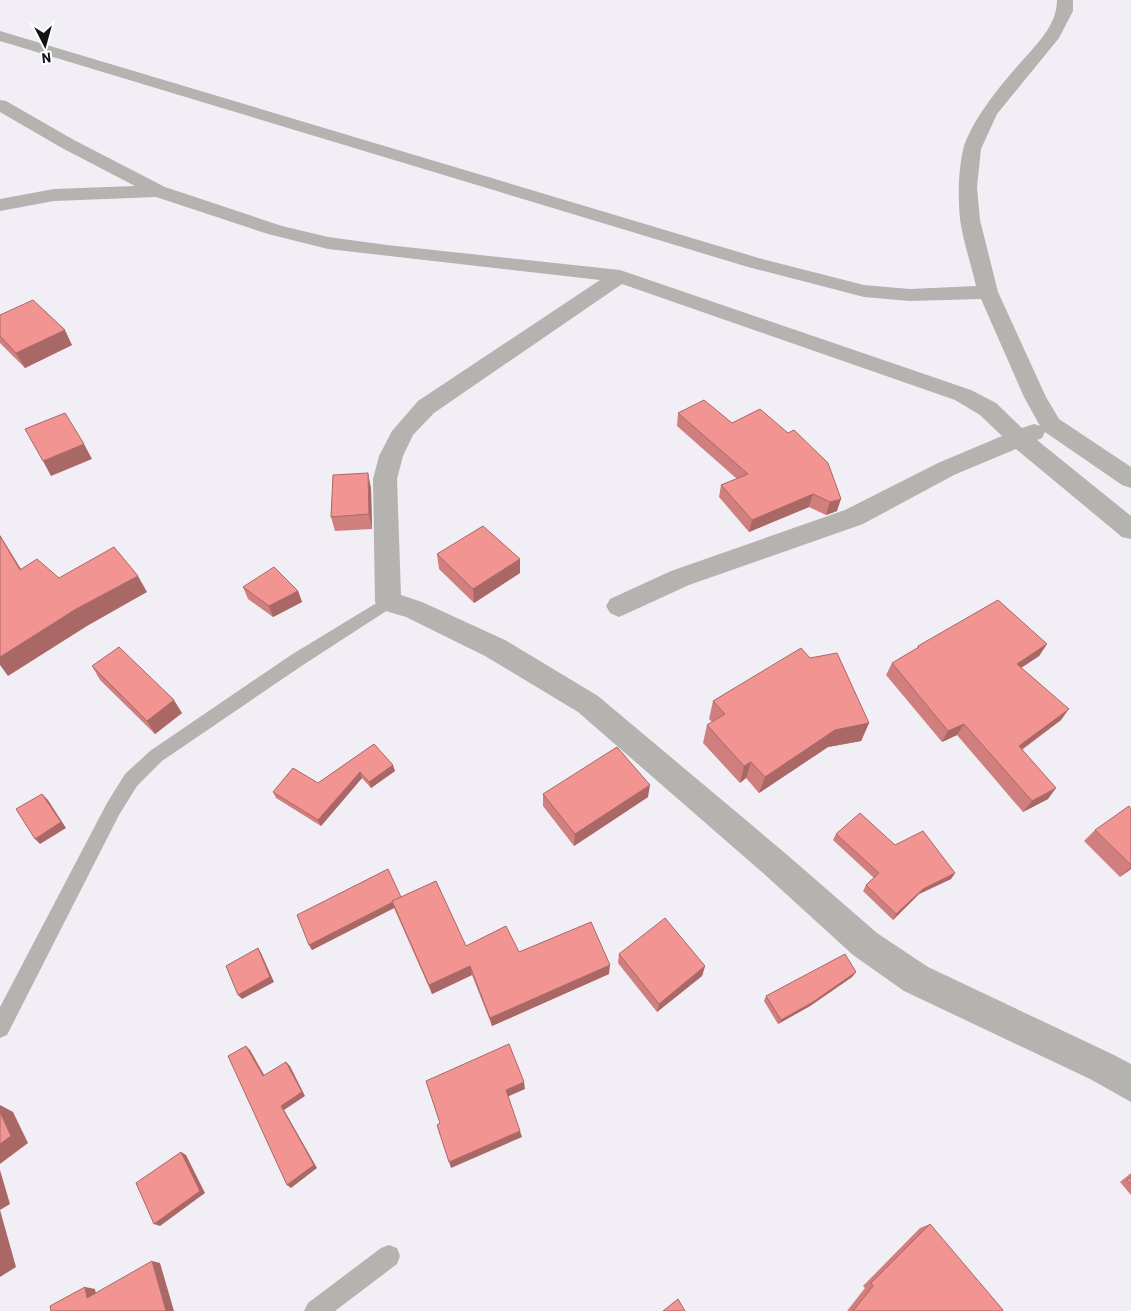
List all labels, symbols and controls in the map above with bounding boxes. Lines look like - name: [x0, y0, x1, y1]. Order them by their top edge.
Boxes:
- north arrow: [20, 20, 70, 70]
- text: N: [41, 49, 52, 67]

